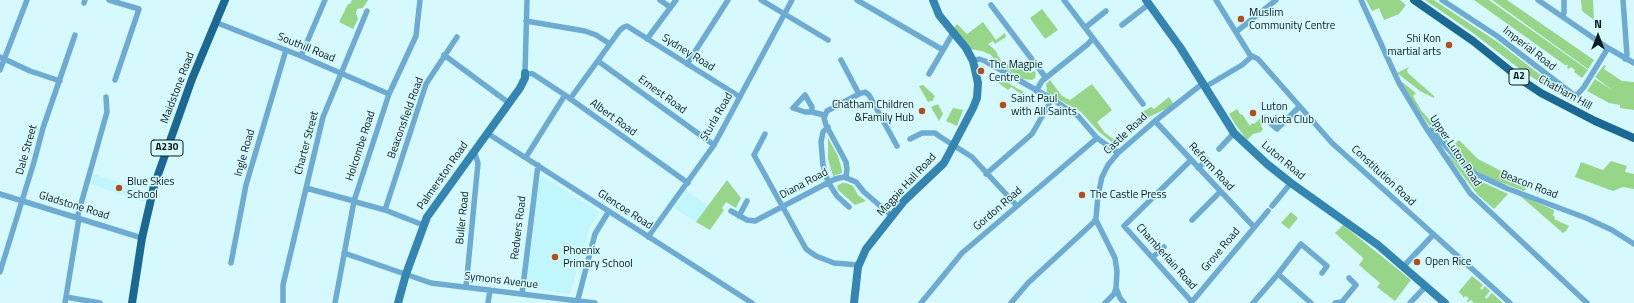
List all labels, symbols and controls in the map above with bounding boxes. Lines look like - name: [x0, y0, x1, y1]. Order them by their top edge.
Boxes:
- place label: Muslim Community Centre: [1249, 6, 1335, 32]
- marker: Muslim Community Centre: [1236, 14, 1246, 24]
- north arrow: [1578, 16, 1618, 56]
- text: N: [1594, 16, 1602, 32]
- street label: Imperial Road: [1500, 24, 1558, 74]
- street label: Southill Road: [275, 30, 337, 66]
- street label: Sydney Road: [659, 32, 717, 74]
- place label: Shi Kon martial arts: [1387, 32, 1441, 58]
- marker: Shi Kon martial arts: [1444, 40, 1454, 50]
- street label: Maidstone Road: [158, 50, 198, 126]
- place label: The Magpie Centre: [989, 58, 1043, 84]
- marker: The Magpie Centre: [976, 66, 986, 76]
- road number: A2: [1509, 69, 1529, 85]
- street label: Ernest Road: [635, 73, 689, 117]
- street label: Chatham Hill: [1536, 73, 1594, 113]
- street label: Beaconsfield Road: [385, 76, 427, 160]
- street label: Sturla Road: [698, 90, 736, 144]
- place label: Saint Paul with All Saints: [1011, 92, 1077, 118]
- street label: Albert Road: [587, 97, 639, 139]
- place label: Chatham Children &Family Hub: [832, 98, 914, 124]
- marker: Saint Paul with All Saints: [998, 100, 1008, 110]
- place label: Luton Invicta Club: [1261, 100, 1314, 126]
- marker: Chatham Children &Family Hub: [917, 106, 927, 116]
- marker: Luton Invicta Club: [1248, 108, 1258, 118]
- street label: Holcombe Road: [343, 109, 379, 183]
- street label: Charter Street: [292, 110, 322, 176]
- street label: Castle Road: [1101, 110, 1151, 158]
- street label: Upper Luton Road: [1426, 113, 1484, 189]
- street label: Dale Street: [14, 123, 40, 177]
- street label: Ingle Road: [232, 128, 258, 178]
- street label: Palmerston Road: [415, 139, 471, 213]
- street label: Luton Road: [1259, 139, 1307, 183]
- road number: A230: [151, 140, 183, 156]
- street label: Reform Road: [1185, 140, 1237, 194]
- street label: Constitution Road: [1348, 143, 1418, 209]
- street label: Magpie Hall Road: [875, 151, 939, 219]
- street label: Diana Road: [778, 166, 830, 202]
- street label: Beacon Road: [1498, 168, 1560, 202]
- place label: Blue Skies School: [127, 175, 174, 201]
- marker: Blue Skies School: [114, 183, 124, 193]
- street label: Gordon Road: [971, 184, 1025, 234]
- street label: Glencoe Road: [595, 187, 655, 233]
- place label: The Castle Press: [1090, 188, 1167, 202]
- street label: Gladstone Road: [37, 189, 111, 223]
- marker: The Castle Press: [1077, 190, 1087, 200]
- street label: Buller Road: [454, 191, 472, 245]
- street label: Redvers Road: [509, 195, 529, 261]
- street label: Chamberlain Road: [1133, 221, 1199, 293]
- street label: Grove Road: [1199, 225, 1243, 275]
- place label: Phoenix Primary School: [563, 244, 633, 270]
- marker: Phoenix Primary School: [550, 252, 560, 262]
- place label: Open Rice: [1425, 255, 1471, 269]
- marker: Open Rice: [1412, 257, 1422, 267]
- street label: Symons Avenue: [463, 270, 539, 292]

